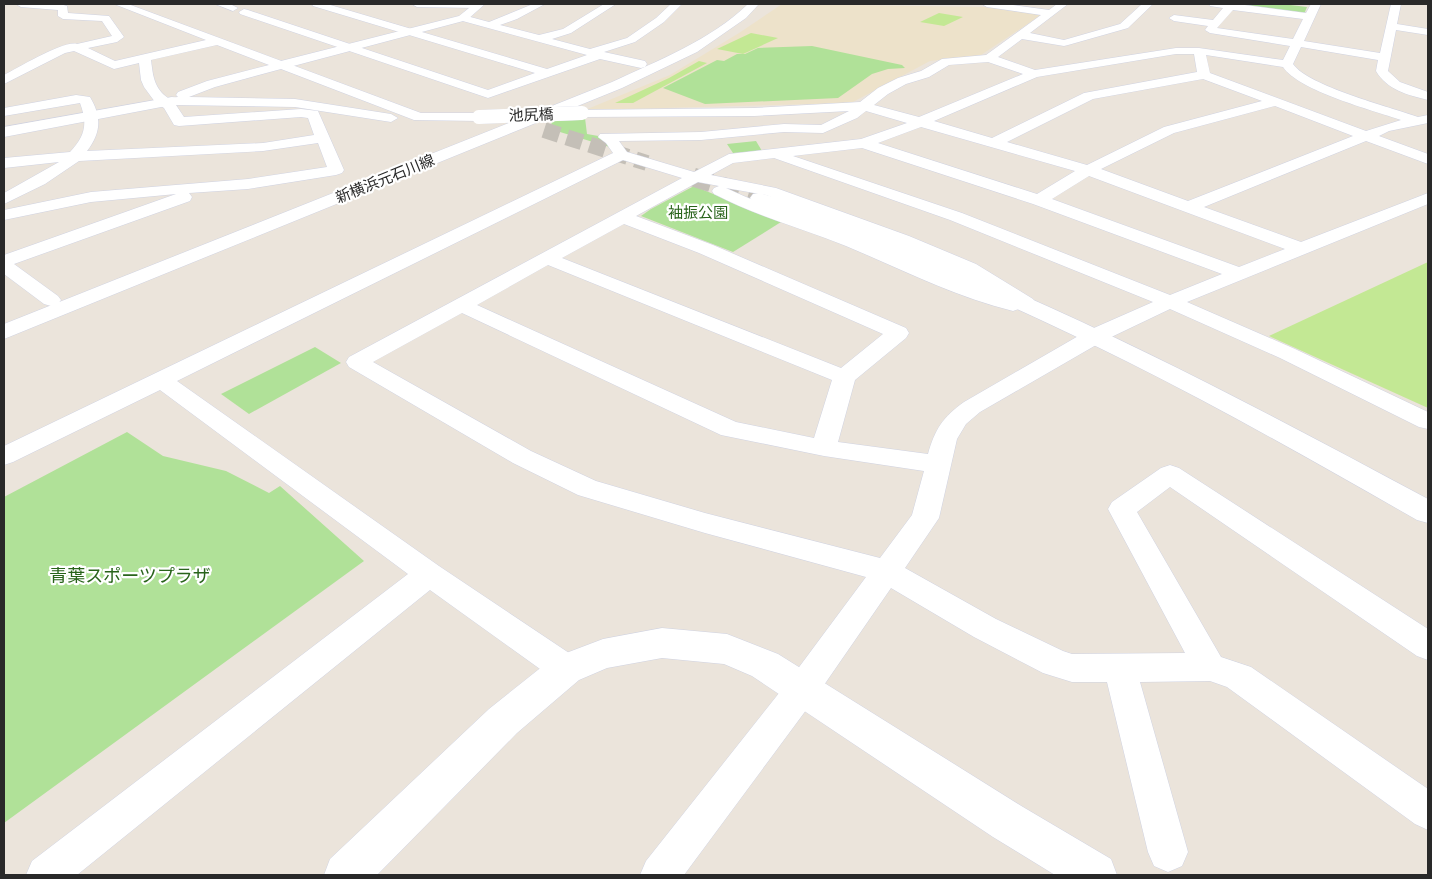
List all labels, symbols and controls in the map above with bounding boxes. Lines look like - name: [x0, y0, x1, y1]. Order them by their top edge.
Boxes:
- street label: 池尻橋: [508, 103, 554, 127]
- street label: 新横浜元石川線: [332, 149, 438, 209]
- park label: 袖振公園: [668, 202, 728, 224]
- park label: 青葉スポーツプラザ: [49, 563, 211, 589]

